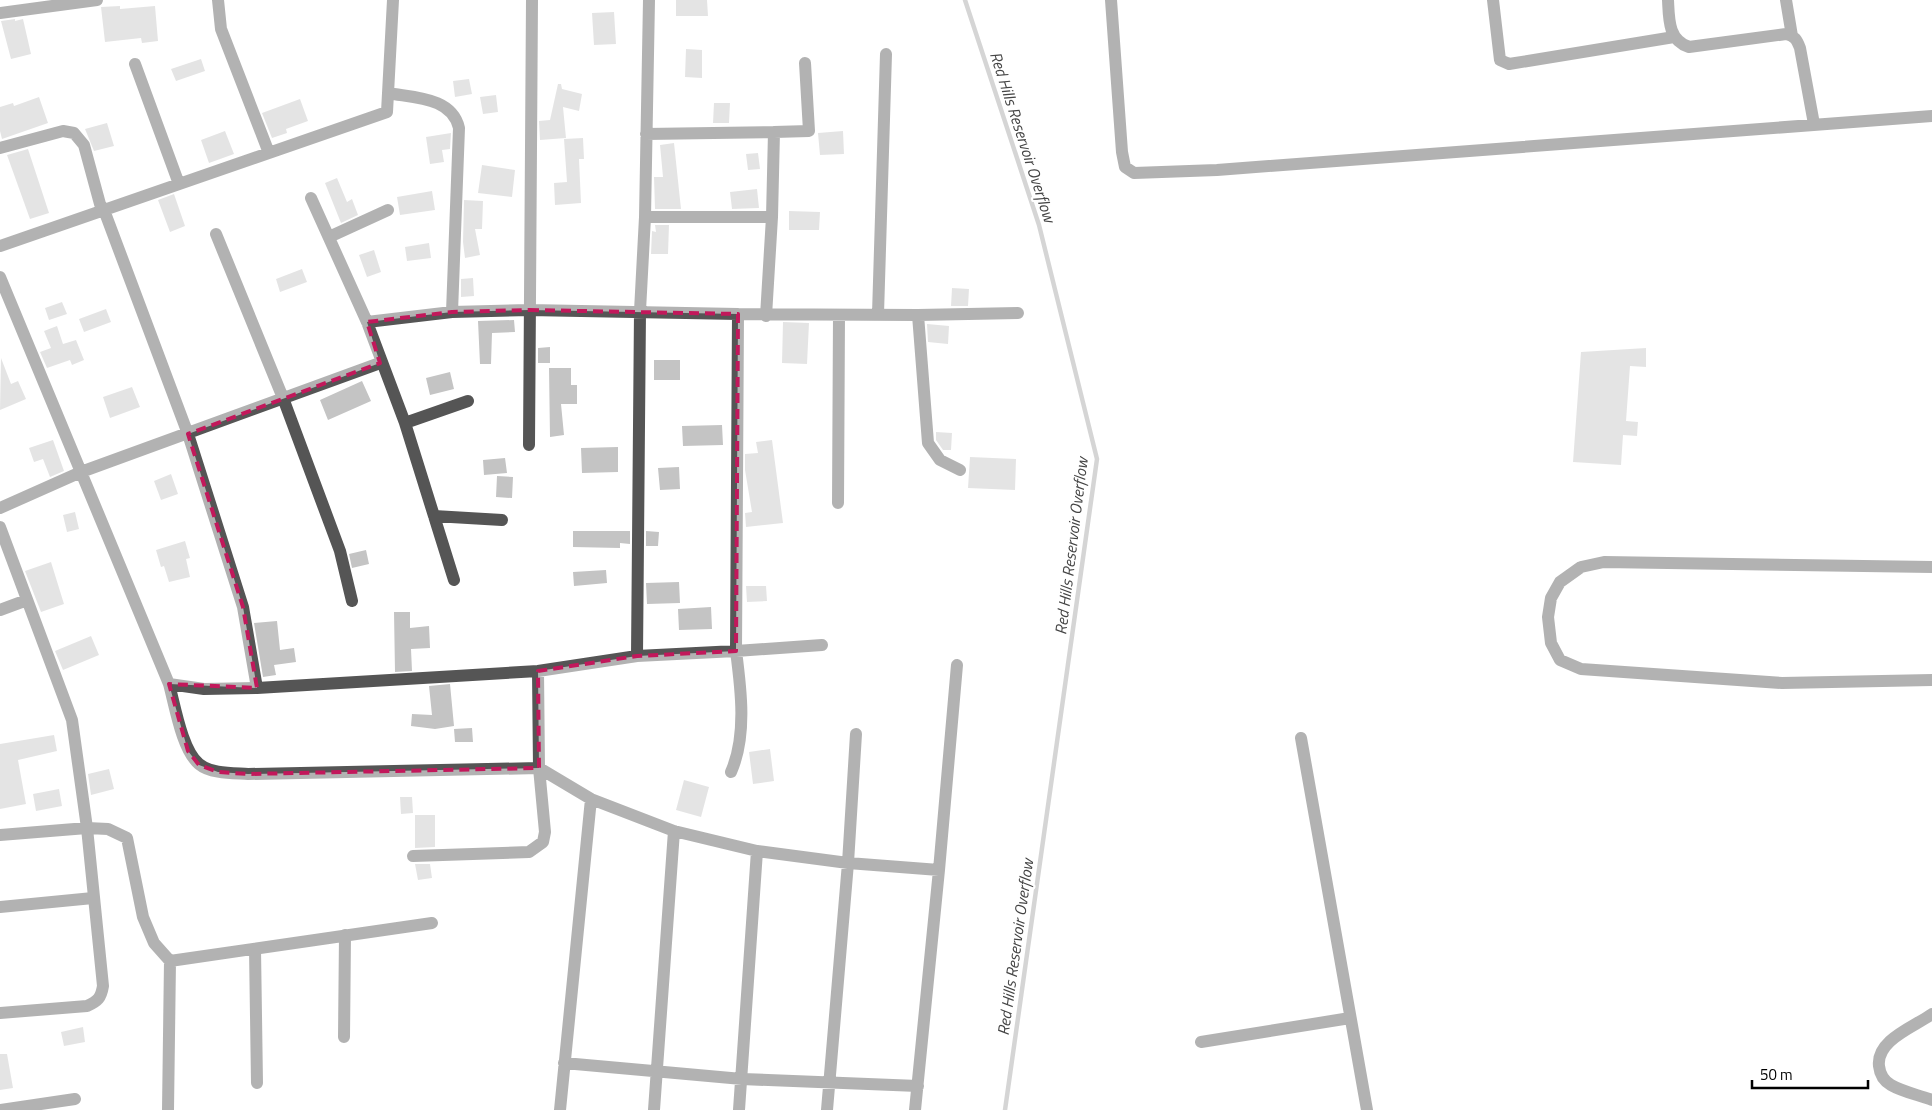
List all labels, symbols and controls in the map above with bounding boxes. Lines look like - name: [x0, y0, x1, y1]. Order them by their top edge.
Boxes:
- water label: Red Hills Reservoir Overflow: [984, 49, 1063, 228]
- water label: Red Hills Reservoir Overflow: [1048, 454, 1094, 636]
- water label: Red Hills Reservoir Overflow: [991, 855, 1040, 1037]
- scale bar: [1752, 1058, 1868, 1090]
- text: 50 m: [1760, 1063, 1793, 1086]

